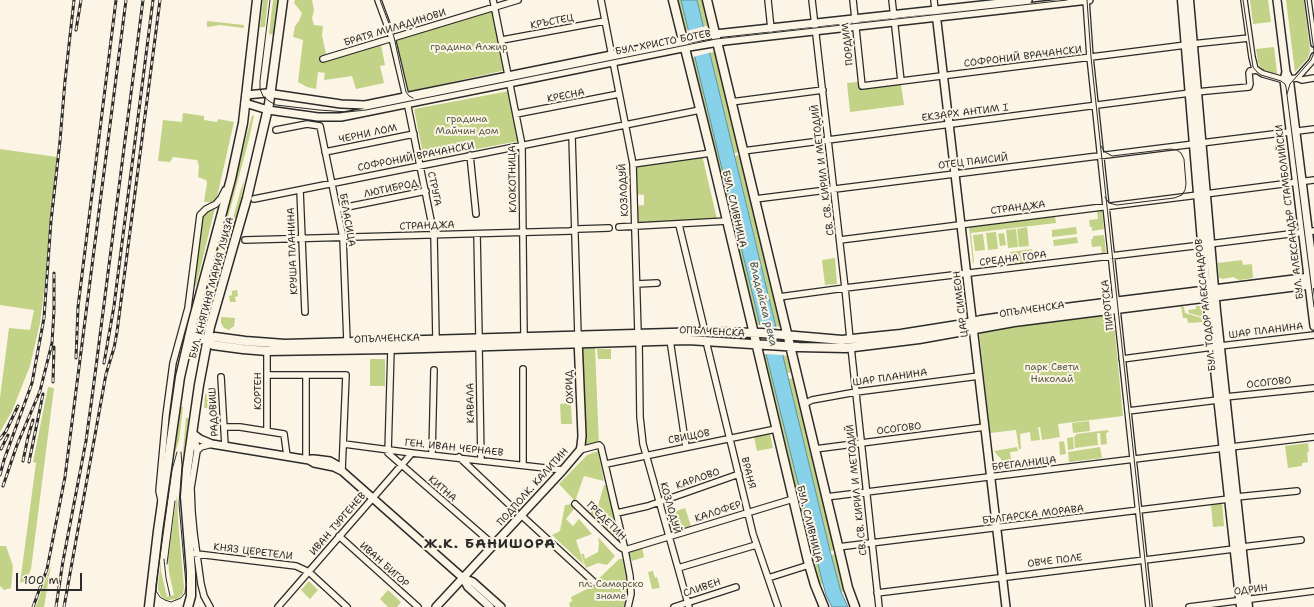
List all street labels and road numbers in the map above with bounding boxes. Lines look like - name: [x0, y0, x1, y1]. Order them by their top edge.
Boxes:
- street label: БРАТЯ МИЛАДИНОВИ: [342, 7, 448, 49]
- street label: КРЪСТЕЦ: [529, 12, 575, 32]
- street label: ПОРДИМ: [840, 22, 856, 66]
- street label: БУЛ. ХРИСТО БОТЕВ: [614, 28, 712, 58]
- street label: СОФРОНИЙ ВРАЧАНСКИ: [963, 44, 1083, 70]
- street label: КРЕСНА: [546, 86, 586, 106]
- street label: ЕКЗАРХ АНТИМ I: [921, 102, 1009, 124]
- street label: СВ. СВ. КИРИЛ И МЕТОДИЙ: [809, 104, 837, 236]
- street label: ЧЕРНИ ЛОМ: [338, 122, 398, 146]
- street label: БУЛ. АЛЕКСАНДЪР СТАМБОЛИЙСКИ: [1273, 124, 1307, 300]
- street label: СОФРОНИЙ ВРАЧАНСКИ: [357, 140, 475, 174]
- street label: КЛОКОТНИЦА: [506, 145, 520, 213]
- street label: ОТЕЦ ПАИСИЙ: [937, 152, 1009, 172]
- street label: КОЗЛОДУЙ: [617, 163, 631, 217]
- street label: БУЛ. СЛИВНИЦА: [719, 169, 749, 249]
- street label: СТРУГА: [424, 171, 444, 207]
- street label: ЛЮТИБРОД: [363, 177, 419, 201]
- street label: БЕЛАСИЦА: [336, 192, 358, 248]
- street label: СТРАНДЖА: [990, 199, 1046, 217]
- street label: КРУША ПЛАНИНА: [285, 207, 301, 295]
- street label: БУЛ. КНЯГИНЯ МАРИЯ ЛУИЗА: [187, 216, 237, 360]
- street label: СТРАНДЖА: [399, 219, 455, 233]
- street label: БУЛ. ТОДОР АЛЕКСАНДРОВ: [1193, 238, 1219, 372]
- street label: СРЕДНА ГОРА: [979, 249, 1047, 269]
- street label: ЦАР СИМЕОН: [951, 270, 971, 338]
- street label: ПИРОТСКА: [1099, 279, 1117, 331]
- street label: ОПЪЛЧЕНСКА: [998, 299, 1066, 321]
- street label: ШАР ПЛАНИНА: [1228, 320, 1304, 342]
- street label: ОПЪЛЧЕНСКА: [679, 324, 745, 340]
- street label: ОПЪЛЧЕНСКА: [354, 332, 420, 346]
- street label: ШАР ПЛАНИНА: [852, 367, 928, 389]
- street label: ОХРИД: [563, 370, 577, 404]
- street label: КОРТЕН: [252, 372, 264, 410]
- street label: ОСОГОВО: [1246, 375, 1292, 391]
- street label: КАВАЛА: [465, 383, 477, 423]
- street label: РАДОВИШ: [207, 387, 221, 437]
- street label: ОСОГОВО: [876, 420, 922, 438]
- street label: СВ. СВ. КИРИЛ И МЕТОДИЙ: [844, 424, 870, 556]
- street label: СВИЩОВ: [667, 427, 711, 447]
- street label: ГЕН. ИВАН ЧЕРНАЕВ: [404, 437, 504, 459]
- street label: ПОДПОЛК. КАЛИТИН: [495, 445, 571, 529]
- street label: БРЕГАЛНИЦА: [991, 454, 1057, 474]
- street label: ВРАНЯ: [738, 456, 758, 490]
- street label: КАРЛОВО: [674, 466, 722, 492]
- street label: КИТНА: [425, 473, 459, 505]
- street label: КОЗЛОДУЙ: [657, 481, 683, 535]
- street label: БУЛ. СЛИВНИЦА: [794, 484, 824, 564]
- street label: ИВАН ТУРГЕНЕВ: [307, 490, 369, 558]
- street label: ГРЕДЕТИН: [584, 499, 628, 543]
- street label: КАЛОФЕР: [693, 499, 743, 525]
- street label: БЪЛГАРСКА МОРАВА: [981, 503, 1085, 527]
- street label: ИВАН БИГОР: [357, 540, 411, 590]
- street label: КНЯЗ ЦЕРЕТЕЛИ: [213, 541, 293, 563]
- street label: ОВЧЕ ПОЛЕ: [1027, 552, 1083, 570]
- street label: СЛИВЕН: [682, 576, 722, 600]
- street label: ОДРИН: [1233, 582, 1269, 598]

